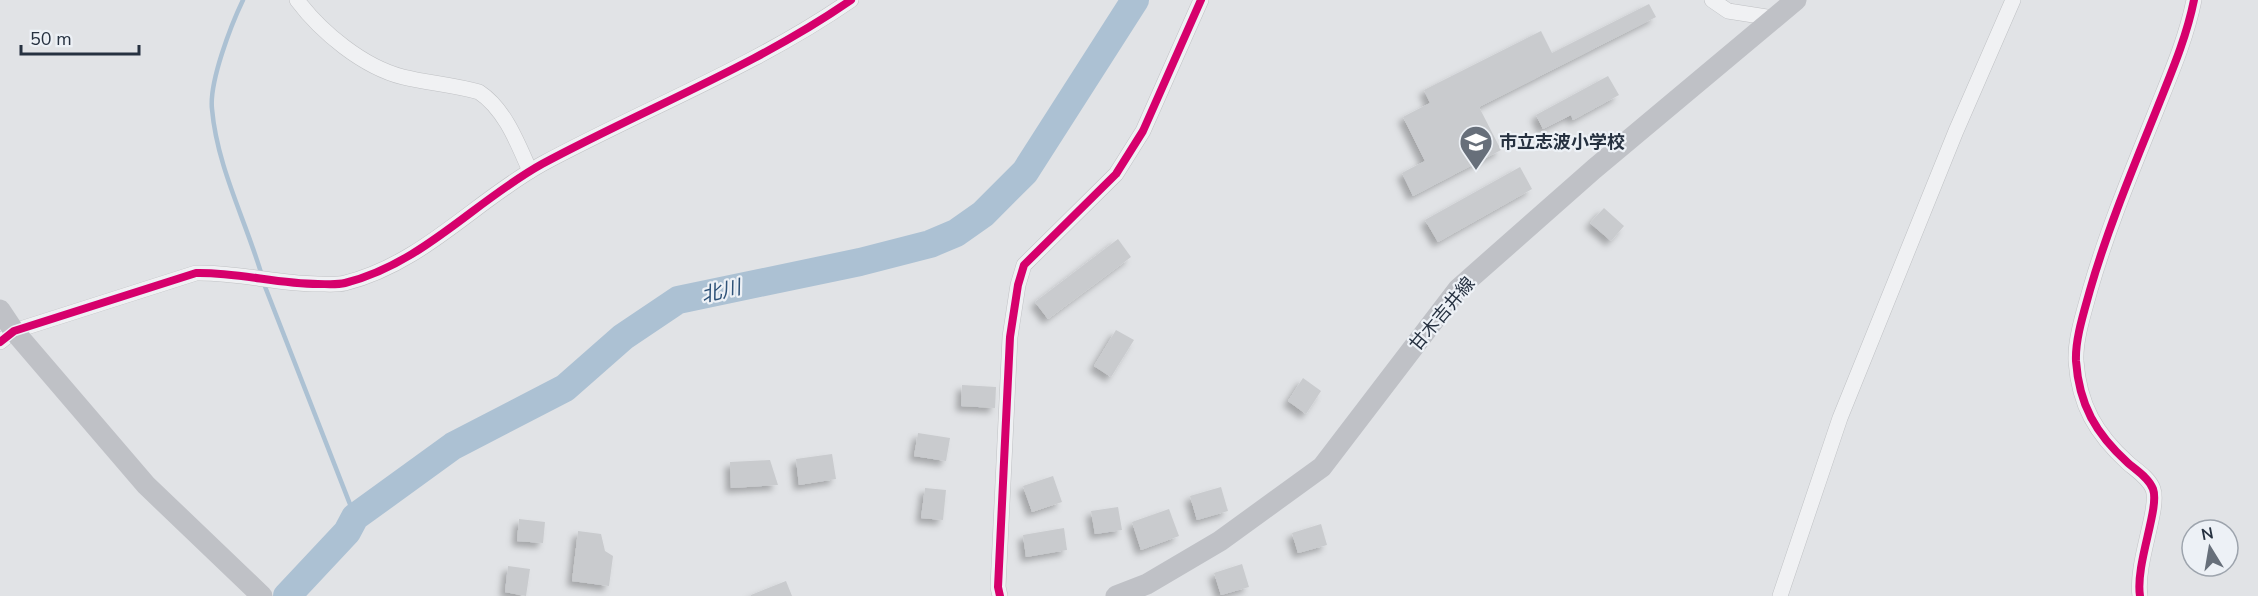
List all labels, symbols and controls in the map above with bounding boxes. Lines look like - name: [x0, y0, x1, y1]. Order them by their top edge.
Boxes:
- scale bar: [21, 18, 140, 56]
- text: 50 m: [30, 27, 72, 51]
- school or university icon: 市立志波小学校: [1458, 124, 1494, 171]
- place label: 市立志波小学校: [1499, 130, 1625, 154]
- street label: 甘木吉井線: [1404, 272, 1480, 356]
- water label: 北川: [699, 273, 746, 309]
- north arrow: [2180, 518, 2240, 578]
- text: N: [2199, 522, 2215, 546]

